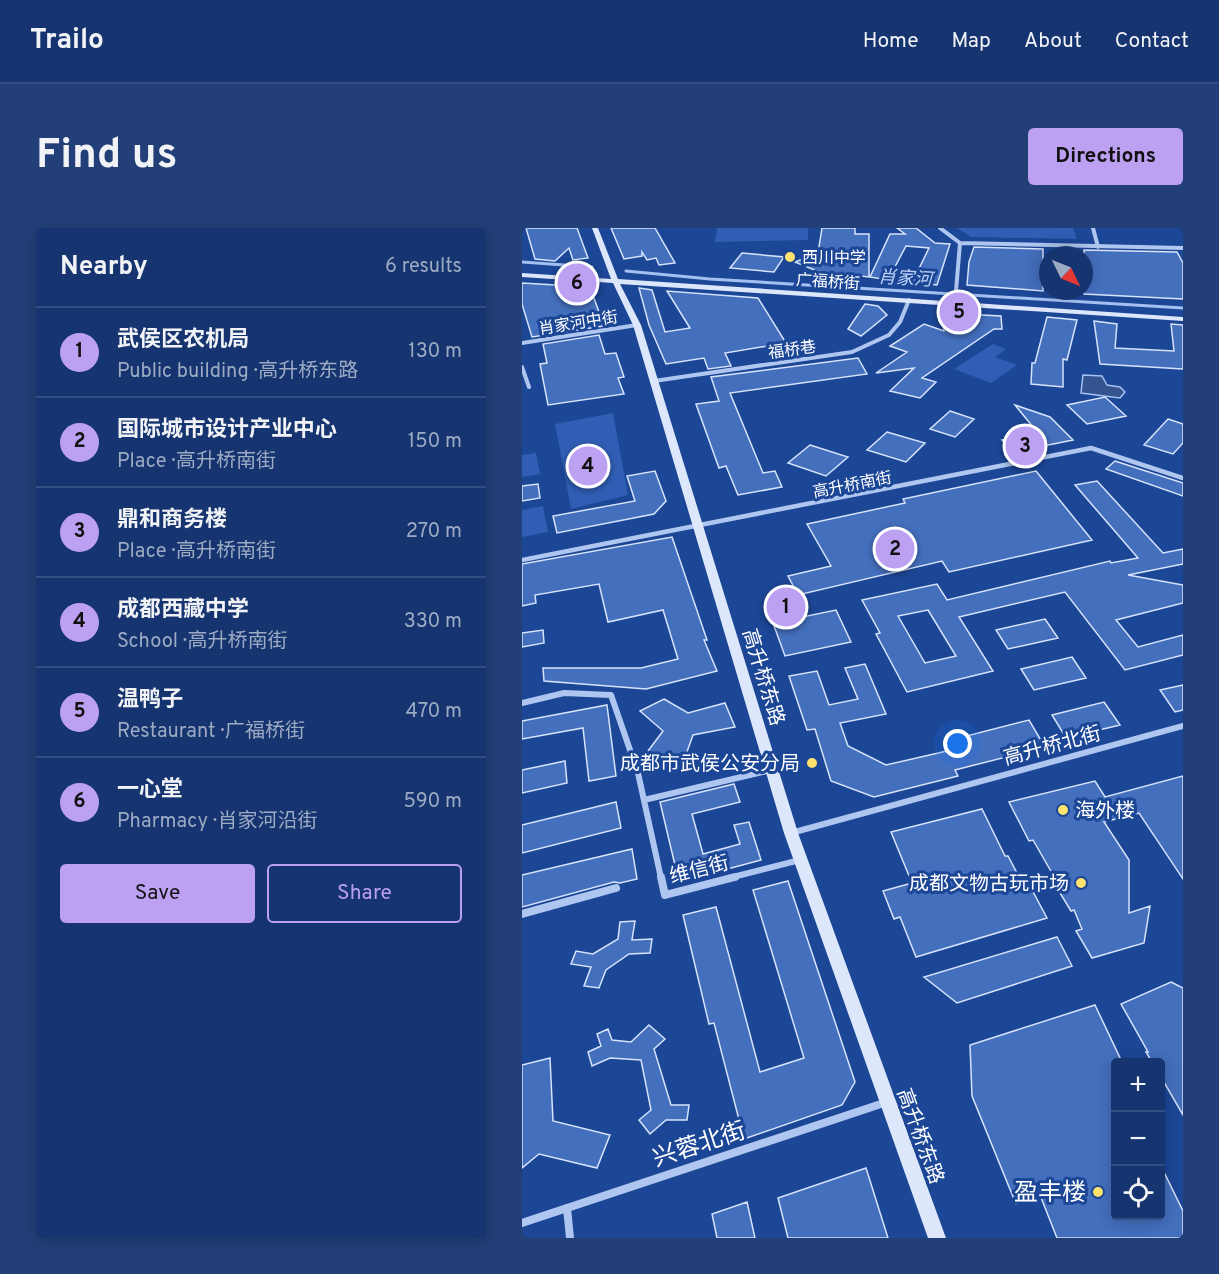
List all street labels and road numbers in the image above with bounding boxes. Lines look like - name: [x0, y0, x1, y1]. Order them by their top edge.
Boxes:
- street label: 广福桥街: [795, 271, 860, 295]
- street label: 肖家河中街: [537, 308, 619, 340]
- street label: 福桥巷: [767, 338, 817, 364]
- street label: 高升桥南街: [811, 469, 894, 503]
- street label: 高升桥东路: [735, 626, 789, 729]
- street label: 高升桥北街: [1001, 721, 1104, 772]
- street label: 维信街: [667, 851, 732, 891]
- street label: 高升桥东路: [890, 1085, 948, 1188]
- street label: 兴蓉北街: [649, 1117, 750, 1175]

